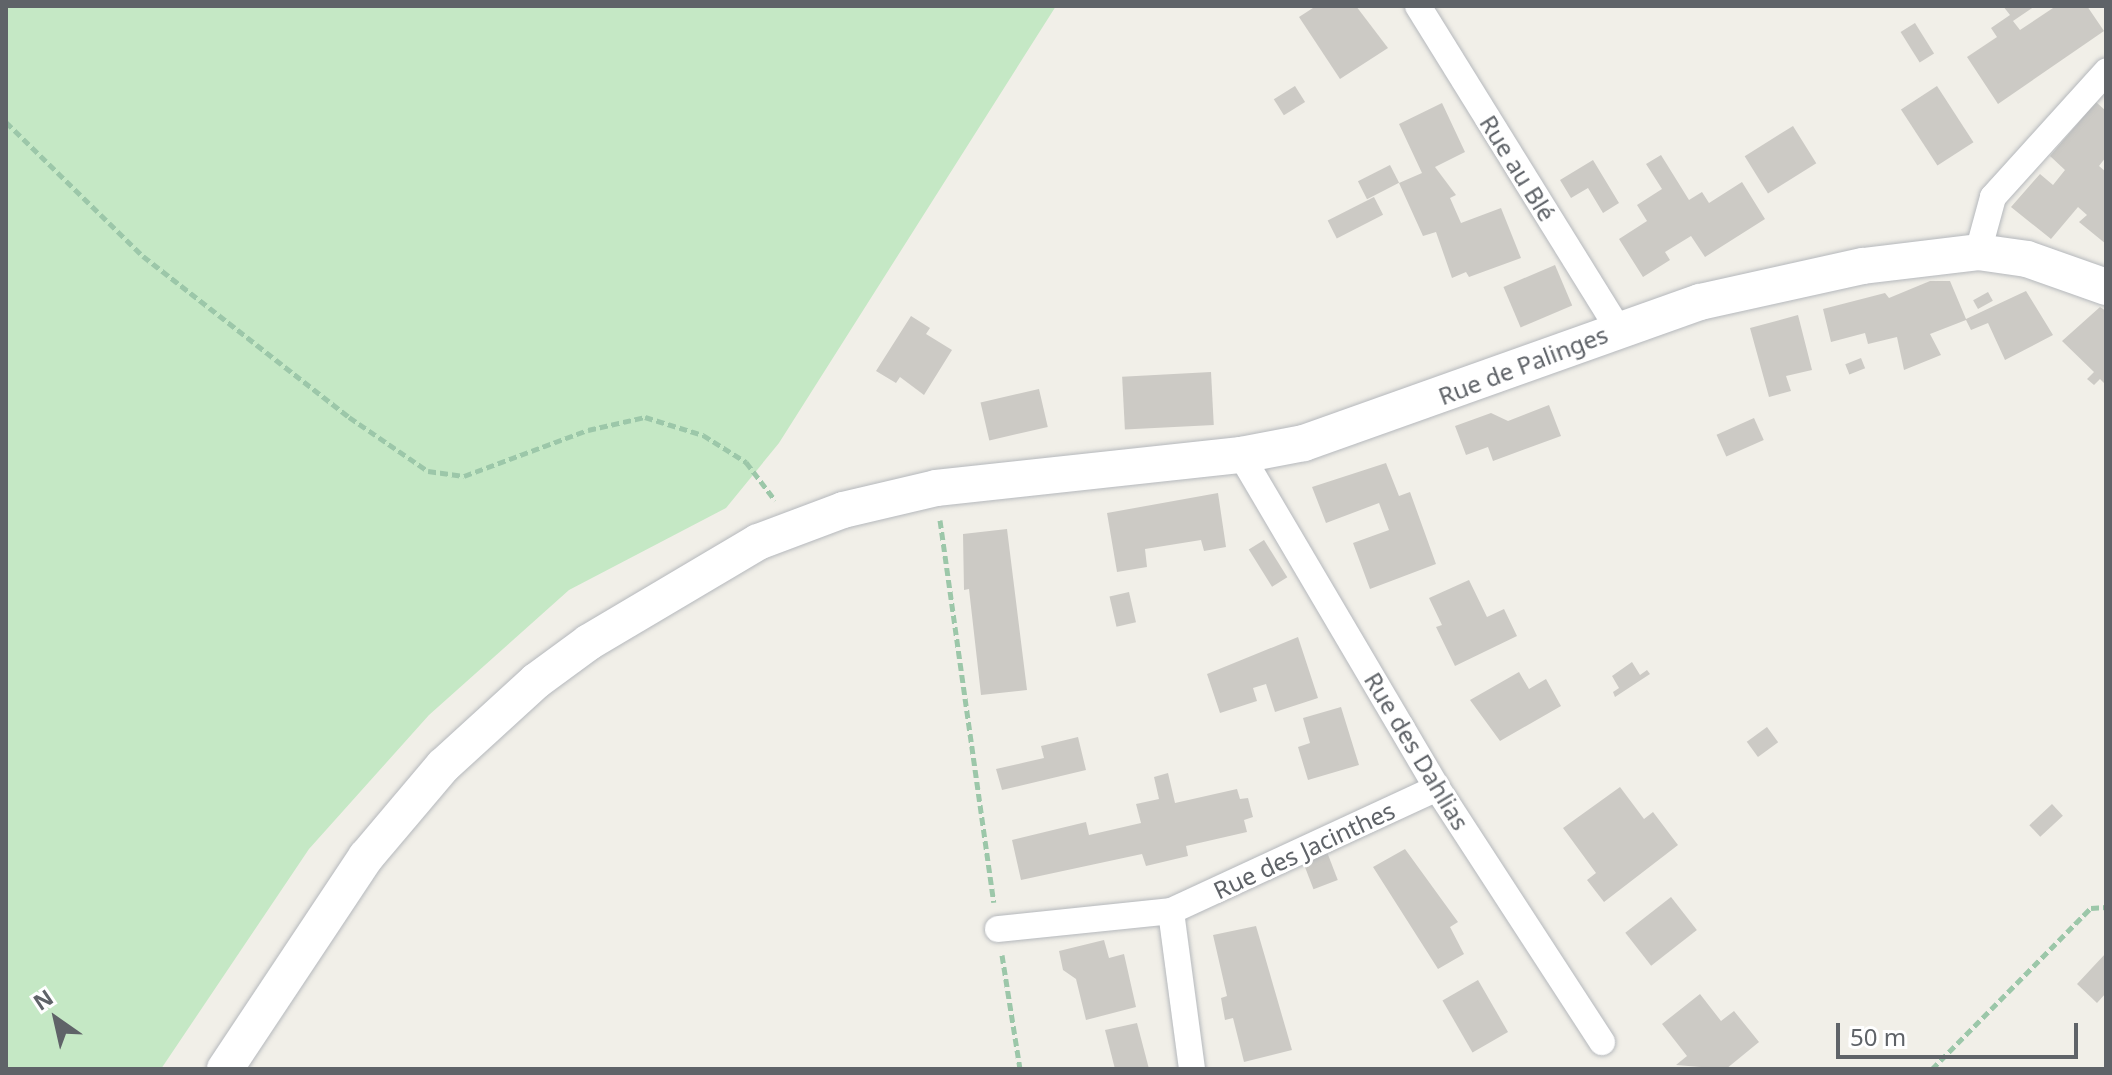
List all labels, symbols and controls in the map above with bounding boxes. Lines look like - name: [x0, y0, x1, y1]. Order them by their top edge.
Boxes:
- street label: Rue au Blé: [1474, 110, 1562, 226]
- street label: Rue de Palinges: [1434, 319, 1612, 411]
- street label: Rue des Dahlias: [1359, 667, 1475, 835]
- street label: Rue des Jacinthes: [1209, 795, 1399, 905]
- north arrow: [16, 979, 96, 1059]
- text: N: [27, 982, 58, 1017]
- scale bar: [1840, 1007, 2082, 1057]
- text: 50 m: [1850, 1020, 1906, 1053]

